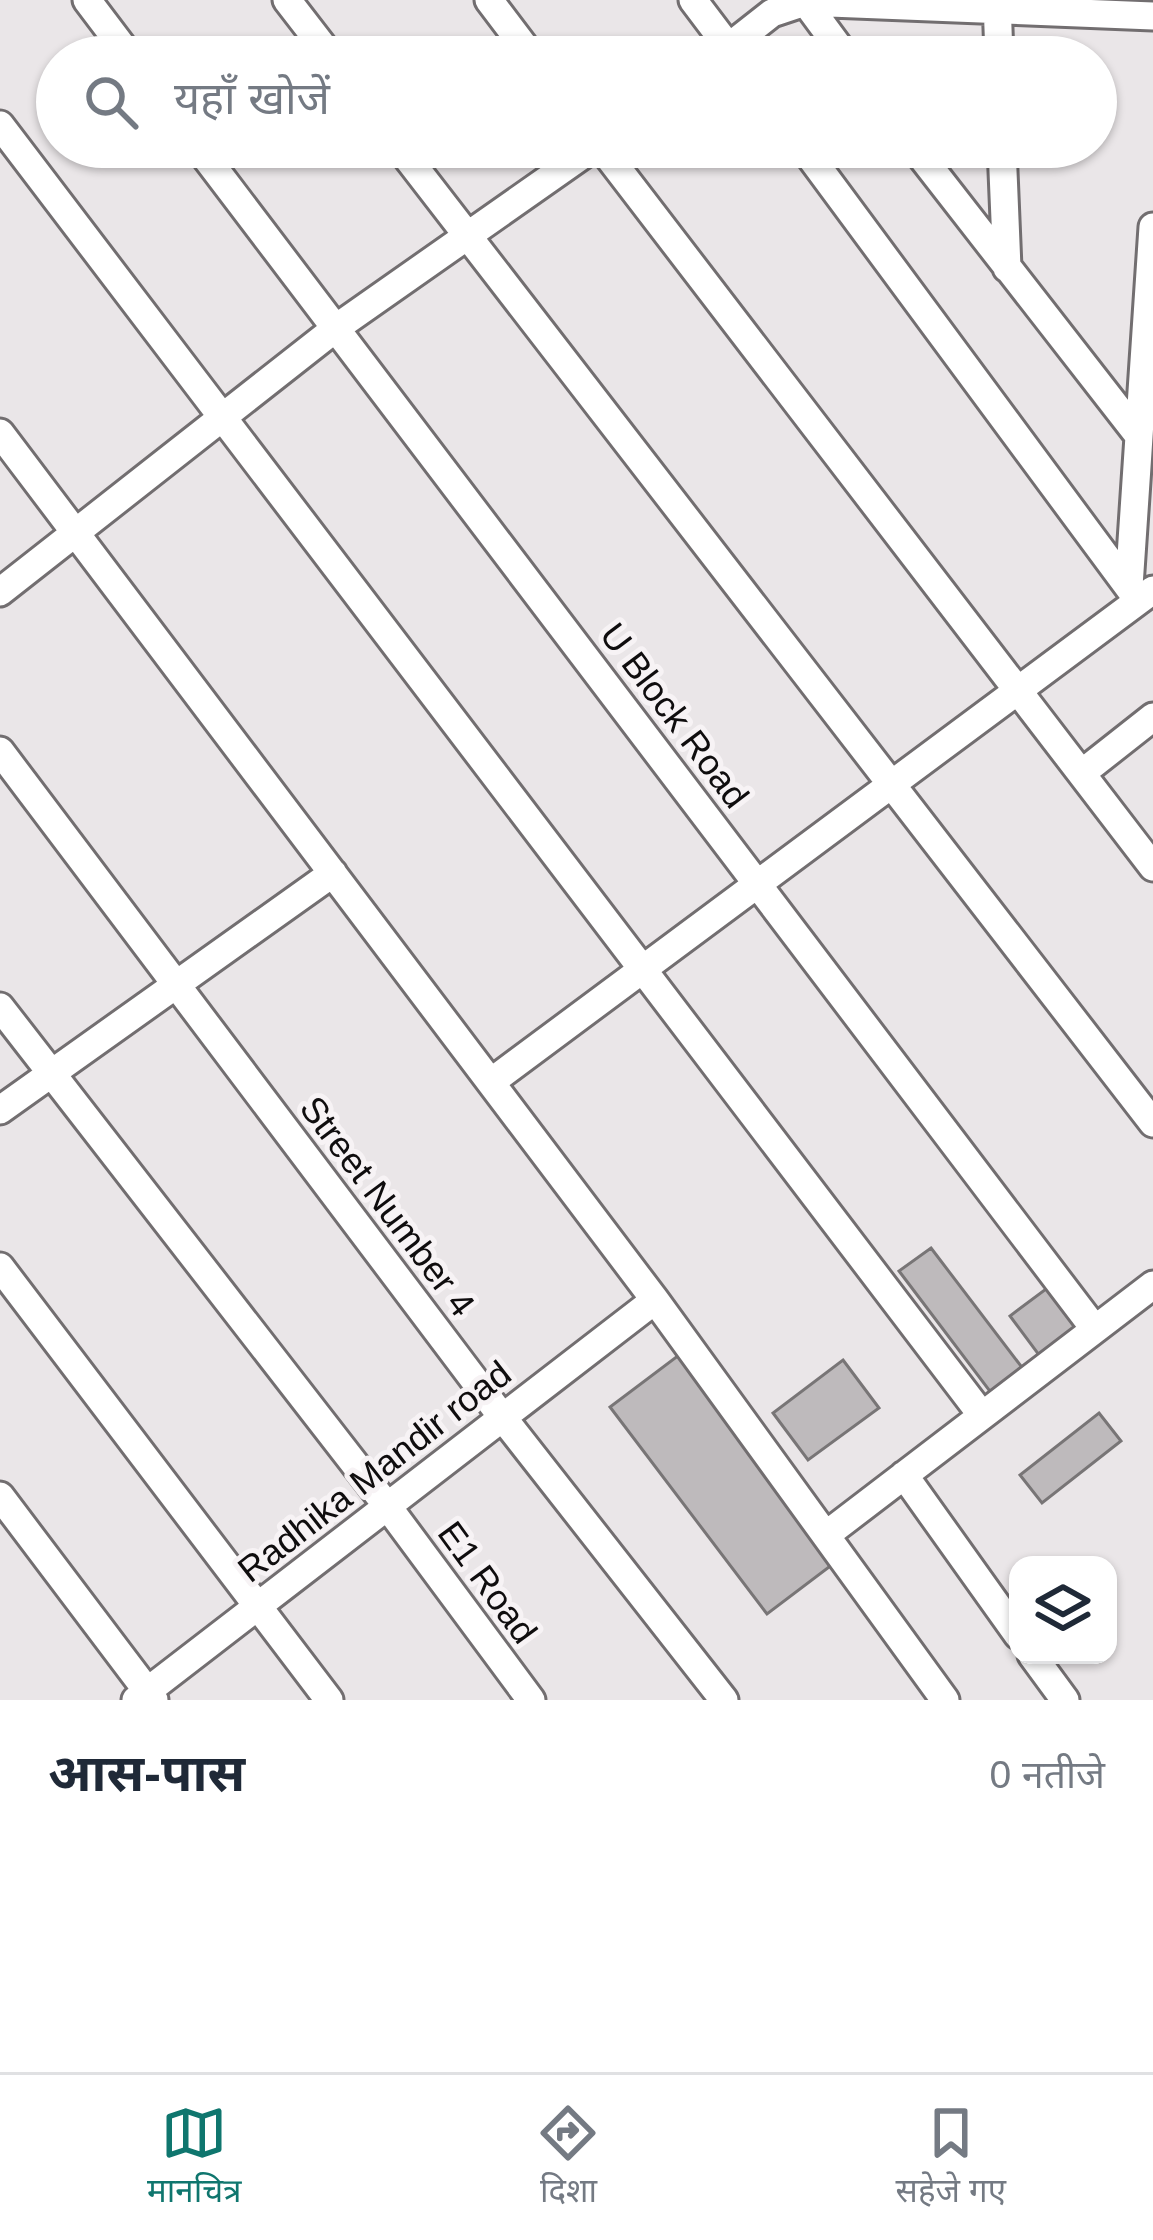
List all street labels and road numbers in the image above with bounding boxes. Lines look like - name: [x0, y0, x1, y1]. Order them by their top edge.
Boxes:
- street label: U Block Road: [592, 615, 757, 816]
- street label: Street Number 4: [292, 1088, 483, 1324]
- street label: Radhika Mandir road: [230, 1352, 519, 1590]
- street label: E1 Road: [430, 1514, 545, 1651]

